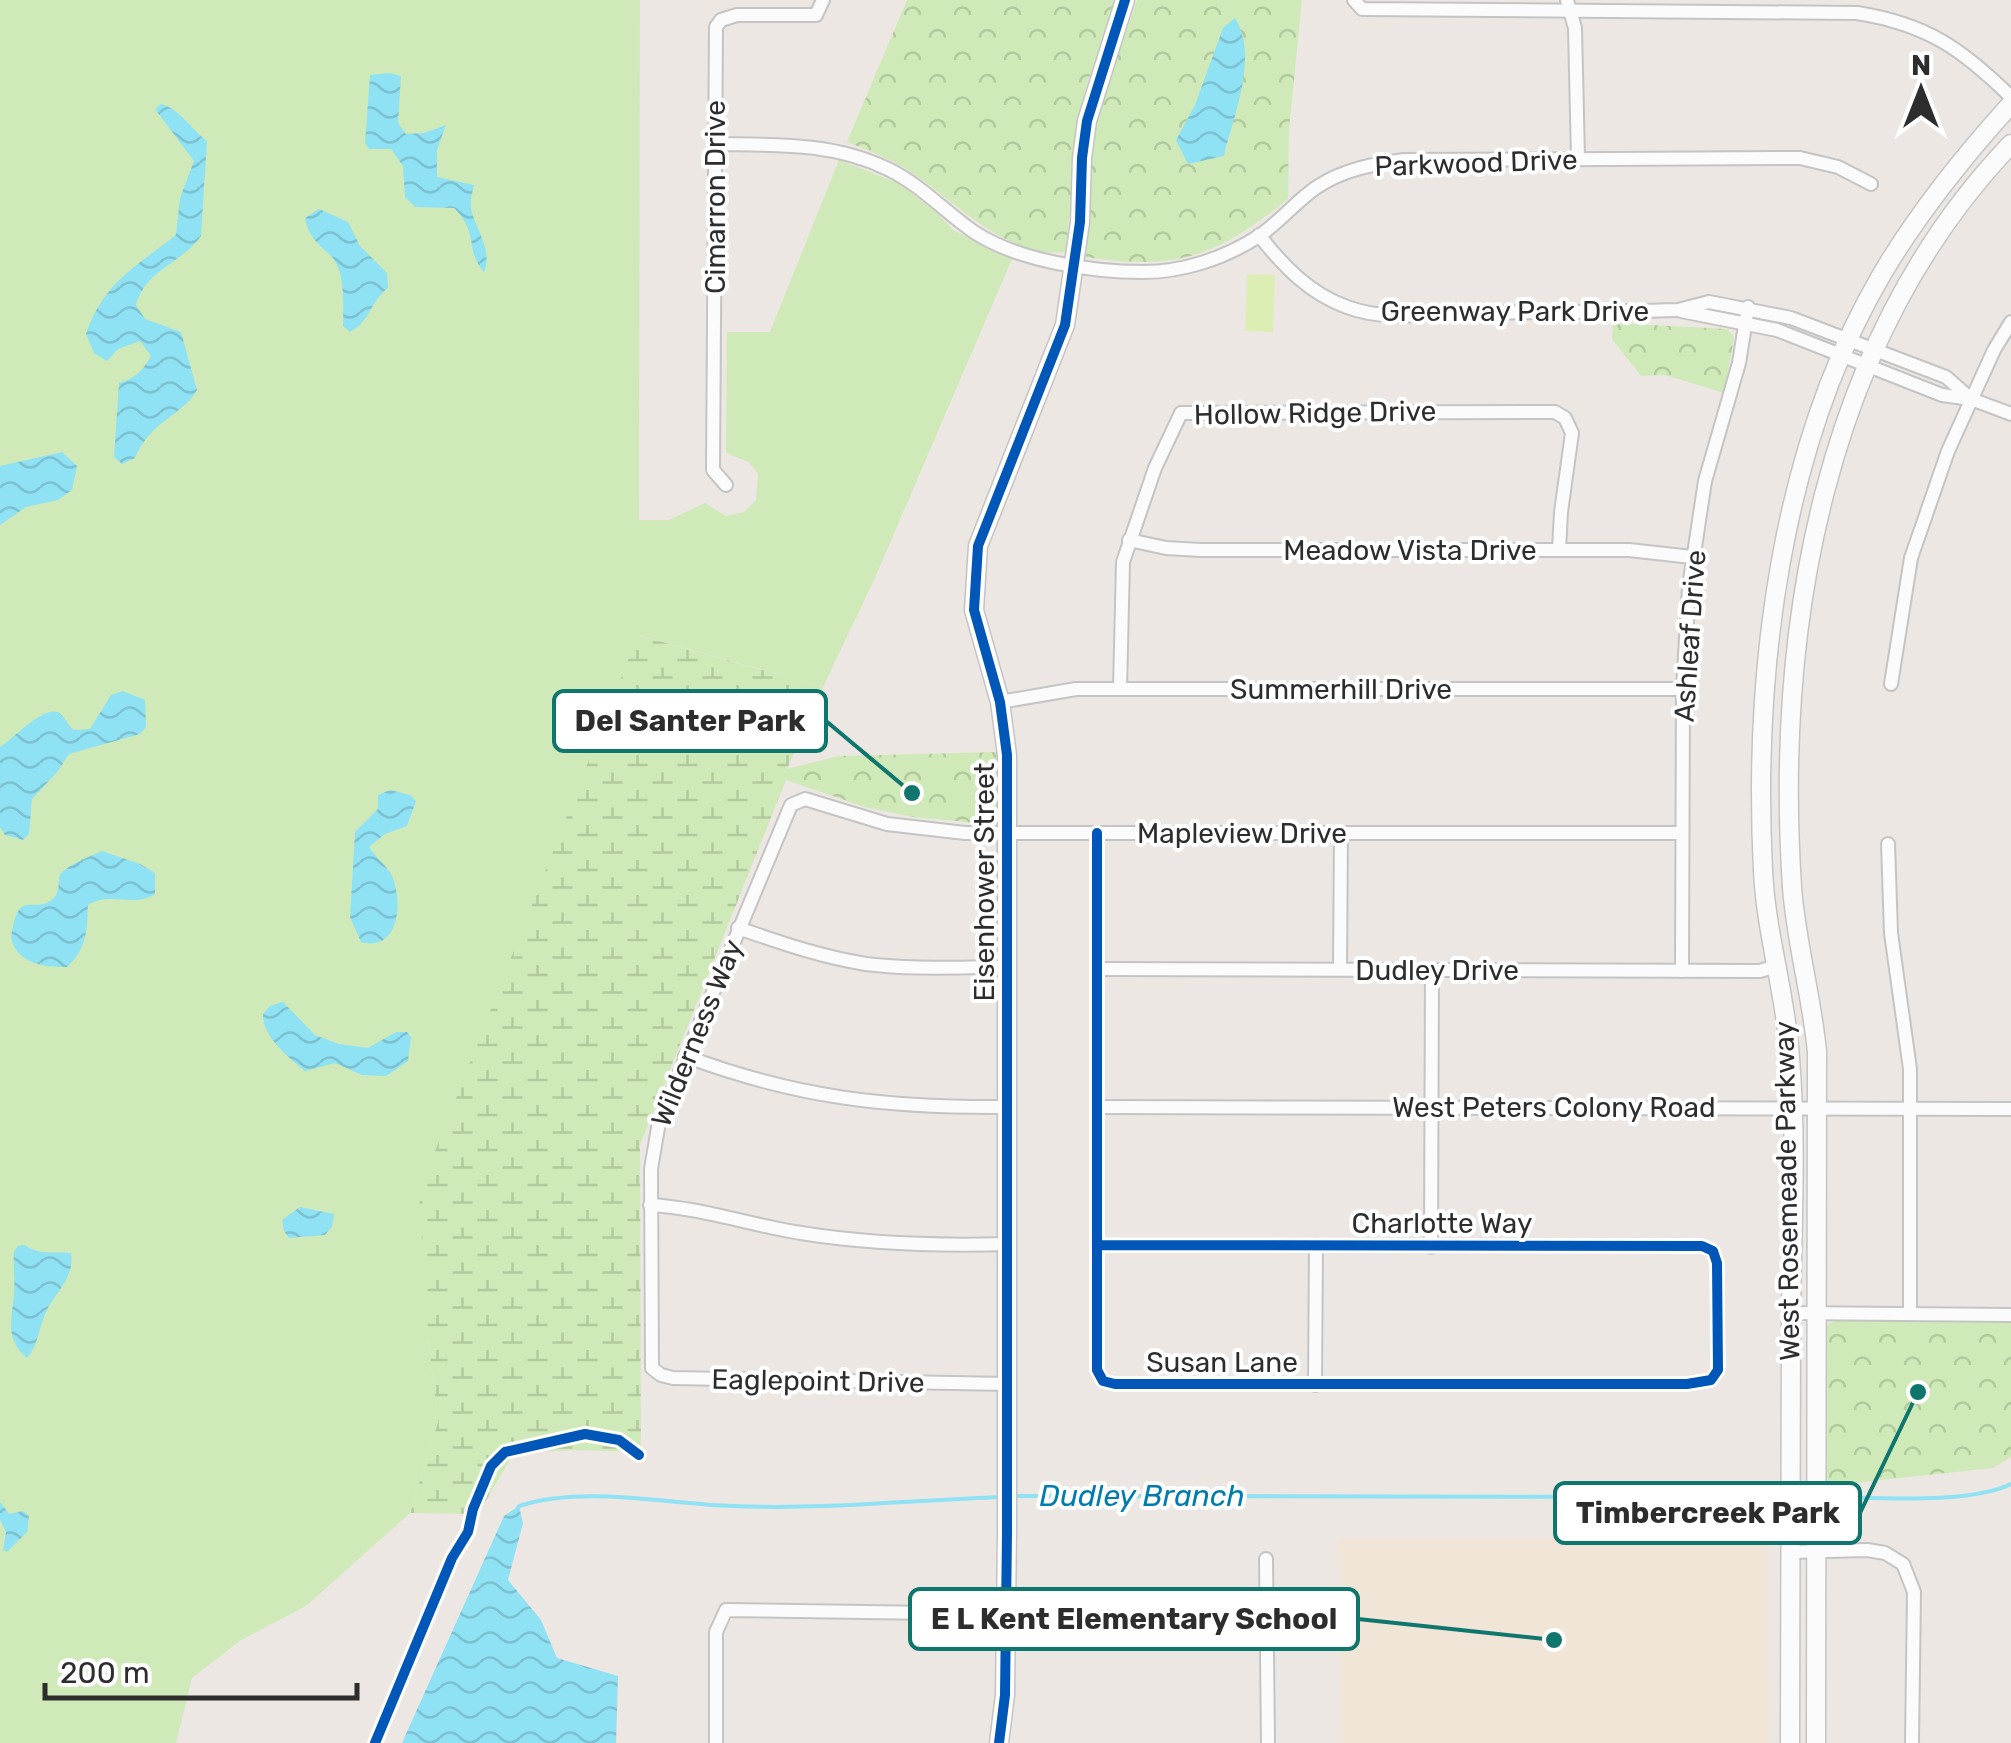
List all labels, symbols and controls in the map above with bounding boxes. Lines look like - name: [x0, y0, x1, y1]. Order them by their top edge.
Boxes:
- north arrow: [1871, 40, 1971, 140]
- text: N: [1911, 49, 1931, 82]
- street label: Cimarron Drive: [699, 100, 732, 294]
- street label: Parkwood Drive: [1374, 143, 1578, 183]
- street label: Greenway Park Drive: [1381, 295, 1649, 328]
- street label: Hollow Ridge Drive: [1193, 394, 1437, 432]
- street label: Meadow Vista Drive: [1283, 534, 1537, 567]
- street label: Ashleaf Drive: [1668, 549, 1712, 723]
- street label: Summerhill Drive: [1230, 673, 1452, 706]
- callout: Del Santer Park: [554, 691, 826, 751]
- text: Del Santer Park: [574, 703, 806, 739]
- street label: Eisenhower Street: [968, 762, 1001, 1001]
- street label: Mapleview Drive: [1137, 817, 1347, 850]
- street label: Wilderness Way: [644, 935, 750, 1131]
- street label: Dudley Drive: [1355, 954, 1519, 987]
- street label: West Rosemeade Parkway: [1768, 1021, 1806, 1361]
- street label: West Peters Colony Road: [1392, 1091, 1716, 1124]
- street label: Charlotte Way: [1352, 1207, 1532, 1240]
- street label: Susan Lane: [1146, 1346, 1298, 1379]
- street label: Eaglepoint Drive: [711, 1363, 925, 1399]
- water label: Dudley Branch: [1039, 1478, 1245, 1514]
- callout: Timbercreek Park: [1555, 1483, 1860, 1543]
- text: Timbercreek Park: [1576, 1495, 1841, 1531]
- callout: E L Kent Elementary School: [910, 1589, 1358, 1649]
- text: E L Kent Elementary School: [931, 1601, 1337, 1637]
- scale bar: [45, 1638, 358, 1700]
- text: 200 m: [60, 1655, 150, 1691]

